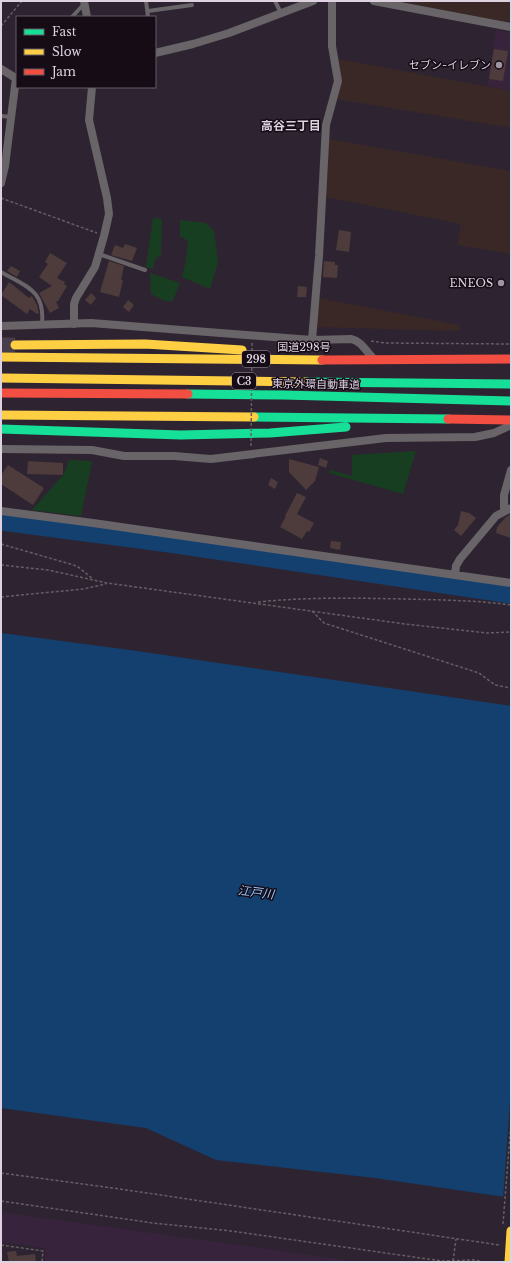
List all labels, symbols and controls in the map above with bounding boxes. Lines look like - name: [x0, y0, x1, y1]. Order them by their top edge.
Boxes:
- legend: [16, 16, 156, 88]
- text: Fast: [52, 24, 77, 39]
- text: Slow: [52, 44, 82, 59]
- place label: セブン-イレブン: [409, 58, 491, 72]
- marker: セブン-イレブン: [494, 60, 504, 70]
- text: Jam: [50, 64, 76, 79]
- district label: 高谷三丁目: [261, 118, 321, 133]
- place label: ENEOS: [450, 276, 493, 290]
- marker: ENEOS: [496, 278, 506, 288]
- street label: 国道298号: [277, 340, 331, 354]
- road number: 298: [242, 351, 270, 367]
- road number: C3: [232, 373, 256, 389]
- street label: 東京外環自動車道: [272, 376, 360, 392]
- water label: 江戸川: [237, 882, 277, 902]

